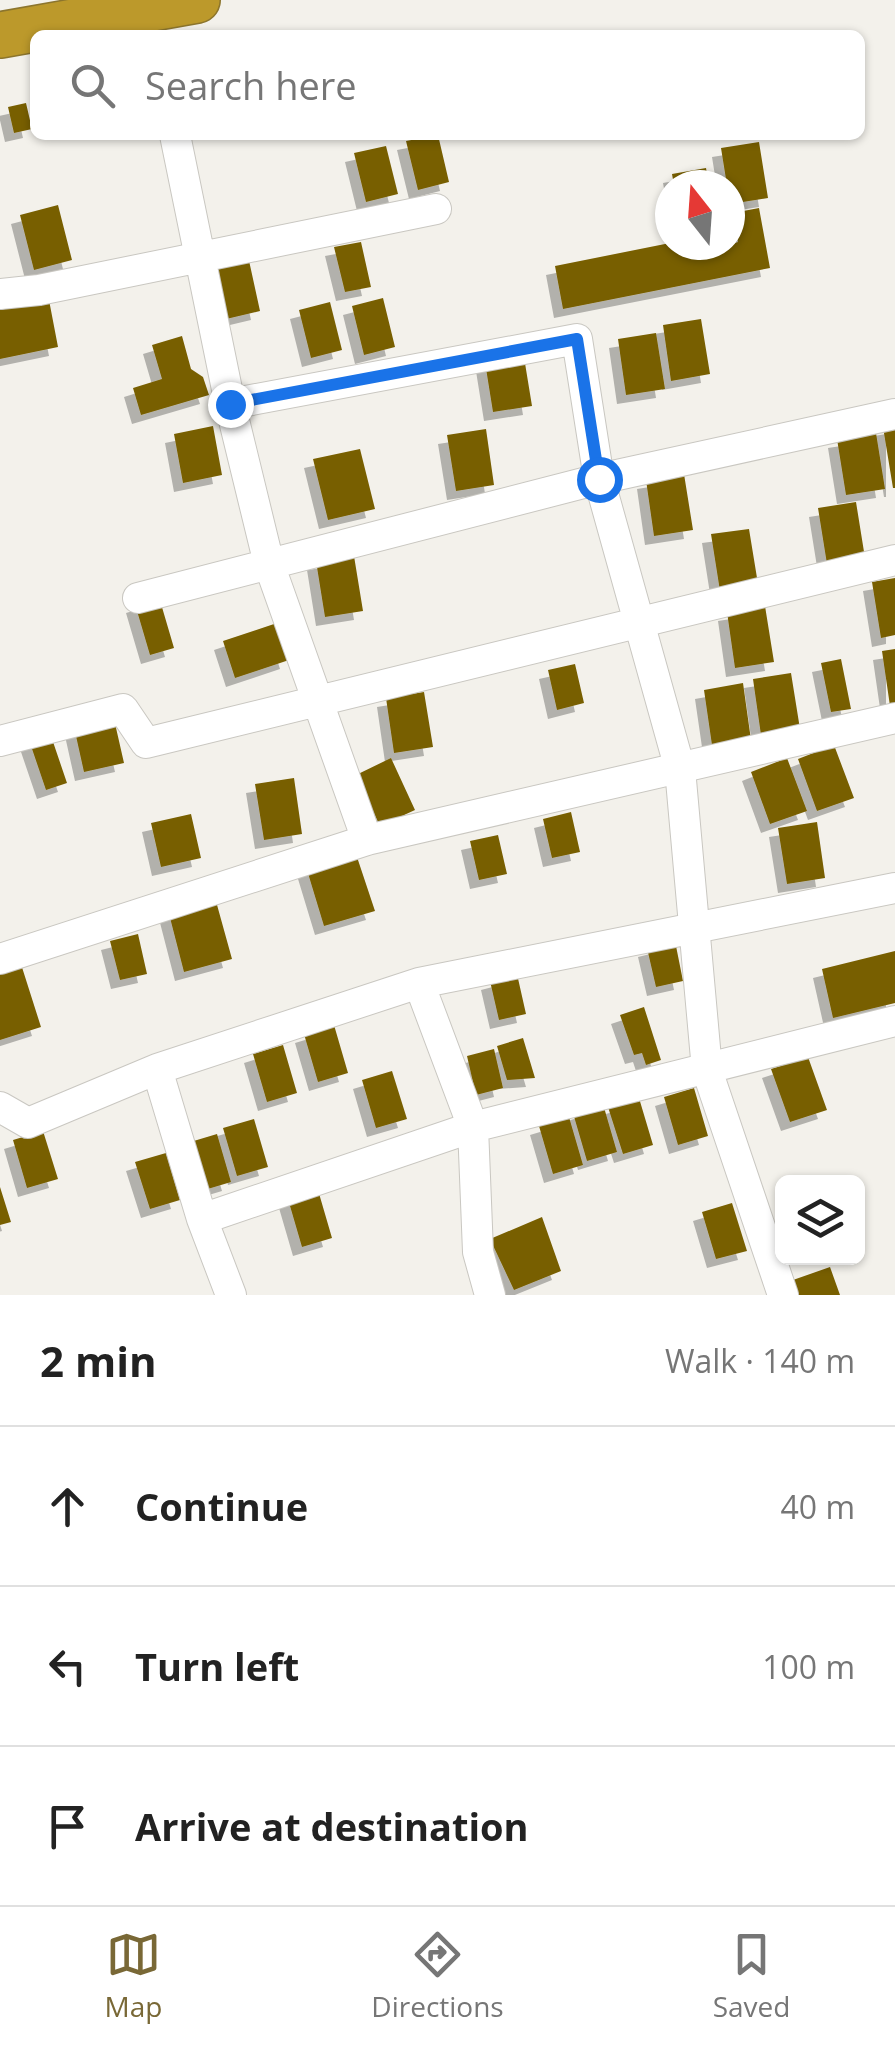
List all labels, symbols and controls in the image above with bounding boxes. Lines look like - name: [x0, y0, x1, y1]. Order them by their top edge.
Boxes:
- search box: [30, 30, 865, 140]
- icon: search: [65, 58, 120, 113]
- text: Search here: [145, 59, 357, 111]
- north arrow: [655, 170, 745, 260]
- route end: [208, 382, 254, 428]
- route start: [577, 457, 623, 503]
- map controls: [775, 1175, 865, 1265]
- button: layers: [775, 1175, 865, 1265]
- text: 2 min: [40, 1332, 157, 1389]
- text: Walk · 140 m: [665, 1339, 855, 1382]
- icon: ahead: [40, 1479, 95, 1534]
- text: Continue: [135, 1480, 308, 1532]
- text: 40 m: [780, 1485, 855, 1528]
- icon: left: [40, 1639, 95, 1694]
- text: Turn left: [135, 1640, 299, 1692]
- text: 100 m: [762, 1645, 855, 1688]
- icon: arrive: [40, 1799, 95, 1854]
- text: Arrive at destination: [135, 1800, 529, 1852]
- tab: Map: [104, 1927, 162, 2025]
- tab: Directions: [371, 1927, 504, 2025]
- tab: Saved: [713, 1927, 790, 2025]

